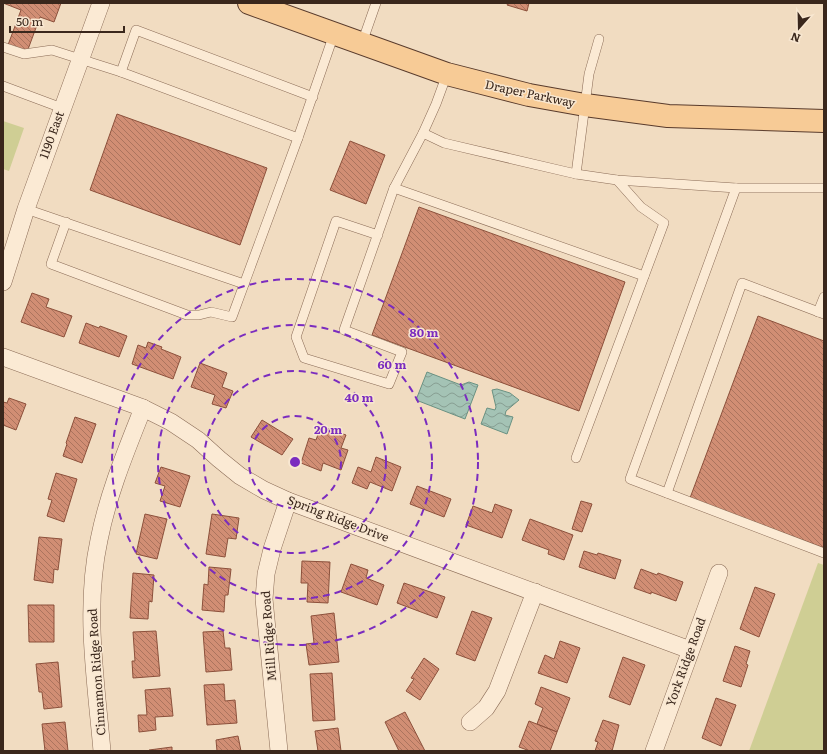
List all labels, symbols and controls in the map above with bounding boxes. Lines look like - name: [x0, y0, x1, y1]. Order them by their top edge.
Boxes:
- scale bar: [10, 8, 124, 34]
- north arrow: [779, 8, 819, 48]
- text: 50 m: [16, 12, 43, 30]
- text: N: [788, 29, 802, 47]
- street label: Draper Parkway: [483, 75, 577, 111]
- street label: 1190 East: [34, 108, 68, 161]
- text: 80 m: [410, 323, 438, 341]
- text: 60 m: [378, 355, 406, 373]
- text: 40 m: [345, 388, 374, 406]
- text: 20 m: [314, 420, 342, 438]
- centre of rings: [288, 455, 302, 469]
- street label: Spring Ridge Drive: [285, 490, 392, 546]
- street label: Mill Ridge Road: [256, 590, 280, 682]
- street label: Cinnamon Ridge Road: [83, 607, 109, 736]
- street label: York Ridge Road: [661, 614, 710, 709]

